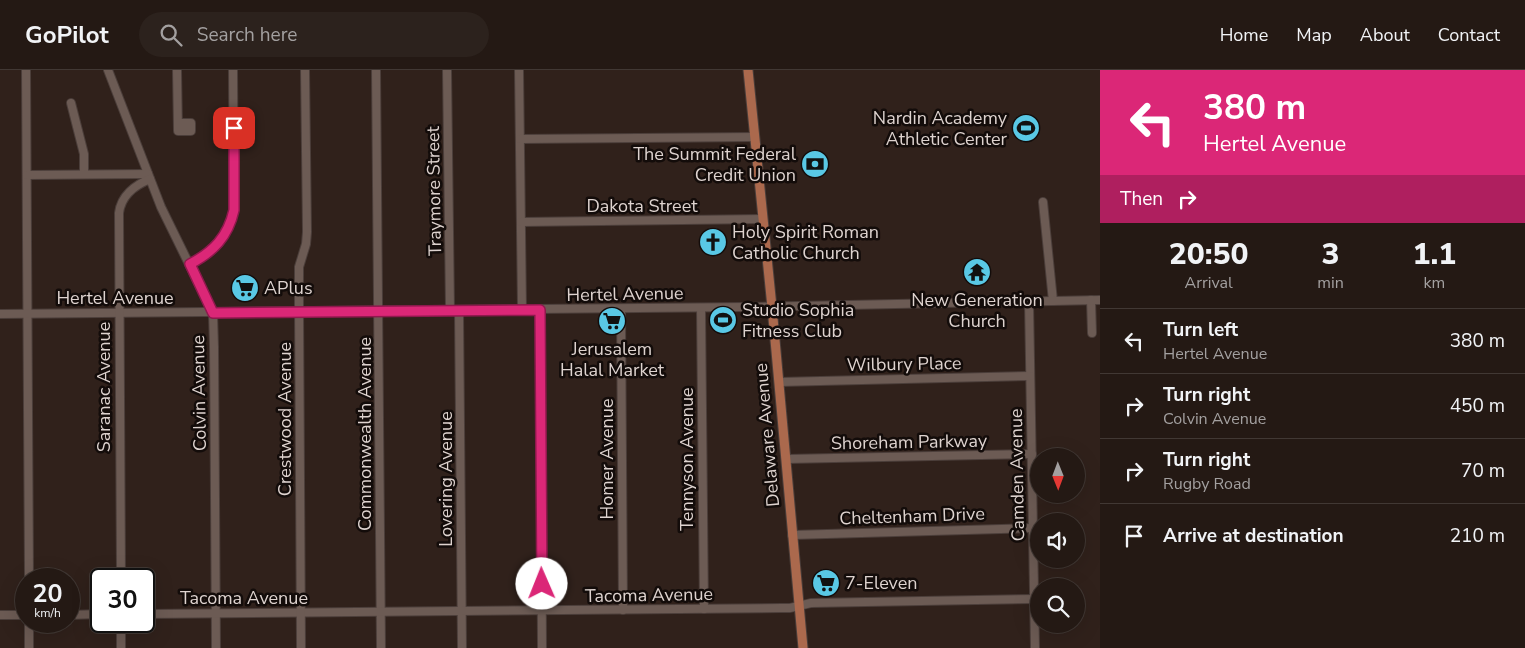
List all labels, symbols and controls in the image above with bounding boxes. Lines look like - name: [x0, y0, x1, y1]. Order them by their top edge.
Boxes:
- search box: [139, 12, 489, 57]
- text: GoPilot: [25, 19, 109, 51]
- icon: search: [157, 21, 185, 49]
- text: Search here: [197, 22, 297, 48]
- text: Home: [1220, 23, 1268, 47]
- text: Map: [1296, 23, 1332, 47]
- text: About: [1360, 23, 1410, 47]
- text: Contact: [1438, 23, 1500, 47]
- text: 380 m: [1203, 84, 1306, 131]
- icon: left: [1120, 90, 1185, 155]
- place label: Nardin Academy Athletic Center: [873, 106, 1008, 151]
- pin: [213, 107, 255, 149]
- sports icon: Nardin Academy Athletic Center: [1011, 113, 1041, 143]
- icon: arrive: [220, 114, 248, 142]
- street label: Traymore Street: [421, 125, 447, 256]
- text: Hertel Avenue: [1203, 129, 1346, 159]
- place label: The Summit Federal Credit Union: [633, 142, 797, 187]
- bank icon: The Summit Federal Credit Union: [800, 149, 830, 179]
- icon: right: [1173, 185, 1201, 213]
- text: Then: [1120, 186, 1163, 212]
- street label: Dakota Street: [586, 194, 698, 218]
- place label: Holy Spirit Roman Catholic Church: [732, 220, 879, 265]
- church icon: Holy Spirit Roman Catholic Church: [698, 227, 728, 257]
- text: 20:50: [1169, 234, 1249, 275]
- text: 3: [1322, 234, 1340, 275]
- text: 1.1: [1412, 234, 1456, 275]
- temple icon: New Generation Church: [962, 257, 992, 287]
- text: Arrival: [1185, 272, 1233, 294]
- text: min: [1317, 272, 1344, 294]
- text: km: [1424, 272, 1445, 294]
- supermarket icon: APlus: [230, 273, 260, 303]
- place label: APlus: [264, 276, 313, 300]
- street label: Hertel Avenue: [566, 281, 684, 307]
- street label: Hertel Avenue: [56, 286, 174, 310]
- place label: New Generation Church: [911, 288, 1043, 333]
- place label: Studio Sophia Fitness Club: [742, 298, 854, 343]
- sports icon: Studio Sophia Fitness Club: [708, 305, 738, 335]
- supermarket icon: Jerusalem Halal Market: [597, 306, 627, 336]
- text: Turn left: [1163, 317, 1238, 343]
- street label: Saranac Avenue: [92, 322, 116, 452]
- icon: left: [1120, 327, 1148, 355]
- text: 380 m: [1450, 328, 1505, 354]
- street label: Colvin Avenue: [186, 335, 212, 451]
- street label: Commonwealth Avenue: [353, 337, 377, 531]
- place label: Jerusalem Halal Market: [560, 337, 665, 382]
- street label: Crestwood Avenue: [273, 342, 297, 496]
- text: Hertel Avenue: [1163, 343, 1267, 365]
- street label: Wilbury Place: [846, 351, 962, 377]
- street label: Delaware Avenue: [749, 362, 785, 508]
- text: Turn right: [1163, 382, 1250, 408]
- street label: Tennyson Avenue: [675, 387, 699, 531]
- icon: right: [1120, 392, 1148, 420]
- text: 450 m: [1450, 393, 1505, 419]
- street label: Homer Avenue: [595, 398, 619, 520]
- street label: Camden Avenue: [1004, 408, 1030, 542]
- text: Colvin Avenue: [1163, 408, 1266, 430]
- street label: Lovering Avenue: [434, 411, 458, 547]
- street label: Shoreham Parkway: [831, 429, 988, 455]
- text: Turn right: [1163, 447, 1250, 473]
- north arrow: [1030, 448, 1085, 502]
- map controls: [1030, 448, 1085, 633]
- icon: right: [1120, 457, 1148, 485]
- text: 70 m: [1461, 458, 1505, 484]
- text: Rugby Road: [1163, 473, 1251, 495]
- street label: Cheltenham Drive: [839, 501, 985, 531]
- button: sound: [1030, 513, 1085, 568]
- icon: arrive: [1120, 522, 1148, 550]
- text: Arrive at destination: [1163, 523, 1344, 549]
- text: 210 m: [1450, 523, 1505, 549]
- position arrow: [515, 557, 567, 609]
- speed limit sign: 30: [90, 568, 155, 633]
- supermarket icon: 7-Eleven: [811, 568, 841, 598]
- place label: 7-Eleven: [845, 571, 918, 595]
- text: 20: [32, 577, 63, 611]
- button: search: [1030, 578, 1085, 633]
- street label: Tacoma Avenue: [585, 582, 713, 608]
- street label: Tacoma Avenue: [180, 586, 308, 610]
- text: km/h: [34, 605, 61, 621]

